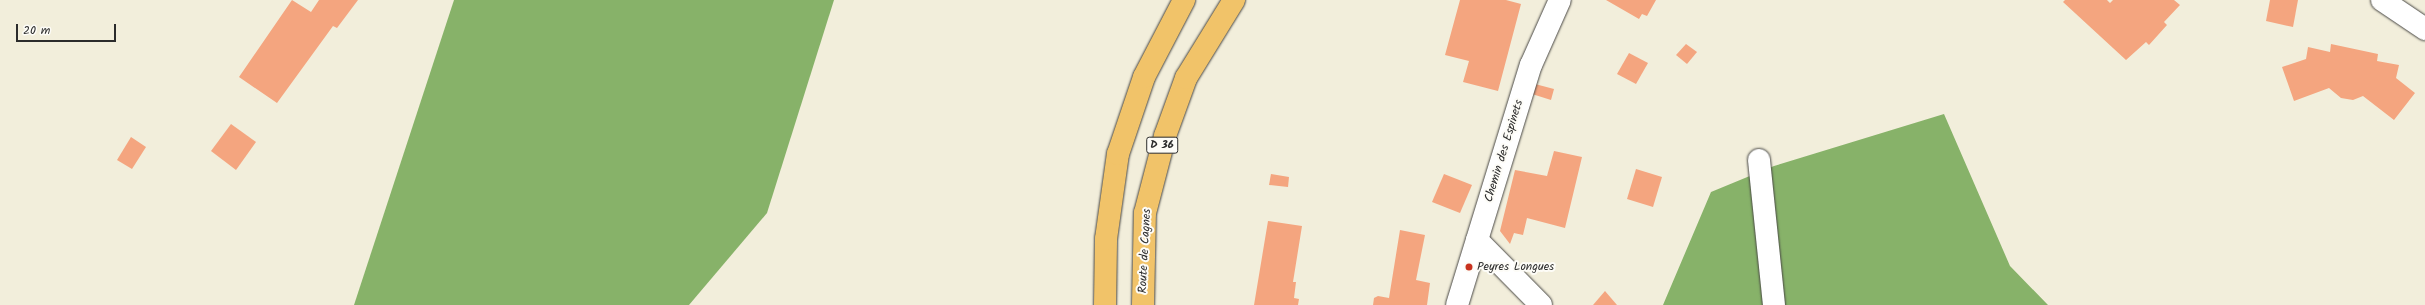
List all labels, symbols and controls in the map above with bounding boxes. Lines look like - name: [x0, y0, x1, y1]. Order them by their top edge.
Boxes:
- scale bar: [18, 16, 118, 42]
- text: 20 m: [23, 21, 50, 40]
- street label: Chemin des Espinets: [1482, 98, 1526, 204]
- road number: D 36: [1146, 136, 1178, 154]
- street label: Route de Cagnes: [1136, 208, 1154, 294]
- place label: Peyres Longues: [1477, 260, 1554, 274]
- marker: Peyres Longues: [1464, 262, 1474, 272]

